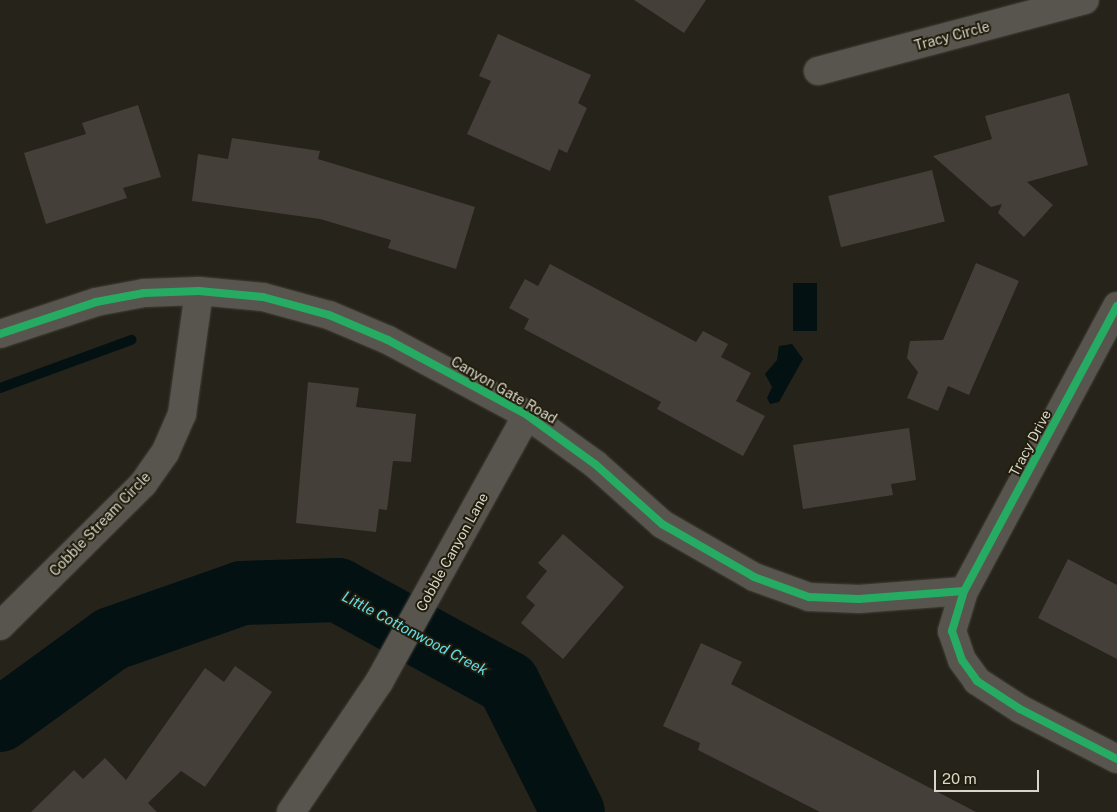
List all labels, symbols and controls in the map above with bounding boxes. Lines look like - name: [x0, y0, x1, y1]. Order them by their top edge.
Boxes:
- street label: Tracy Circle: [913, 18, 991, 54]
- street label: Canyon Gate Road: [448, 353, 560, 427]
- street label: Tracy Drive: [1006, 407, 1054, 479]
- street label: Cobble Stream Circle: [46, 468, 154, 580]
- street label: Cobble Canyon Lane: [412, 490, 492, 614]
- water label: Little Cottonwood Creek: [339, 587, 491, 679]
- scale bar: [937, 760, 1042, 792]
- text: 20 m: [942, 770, 977, 787]

